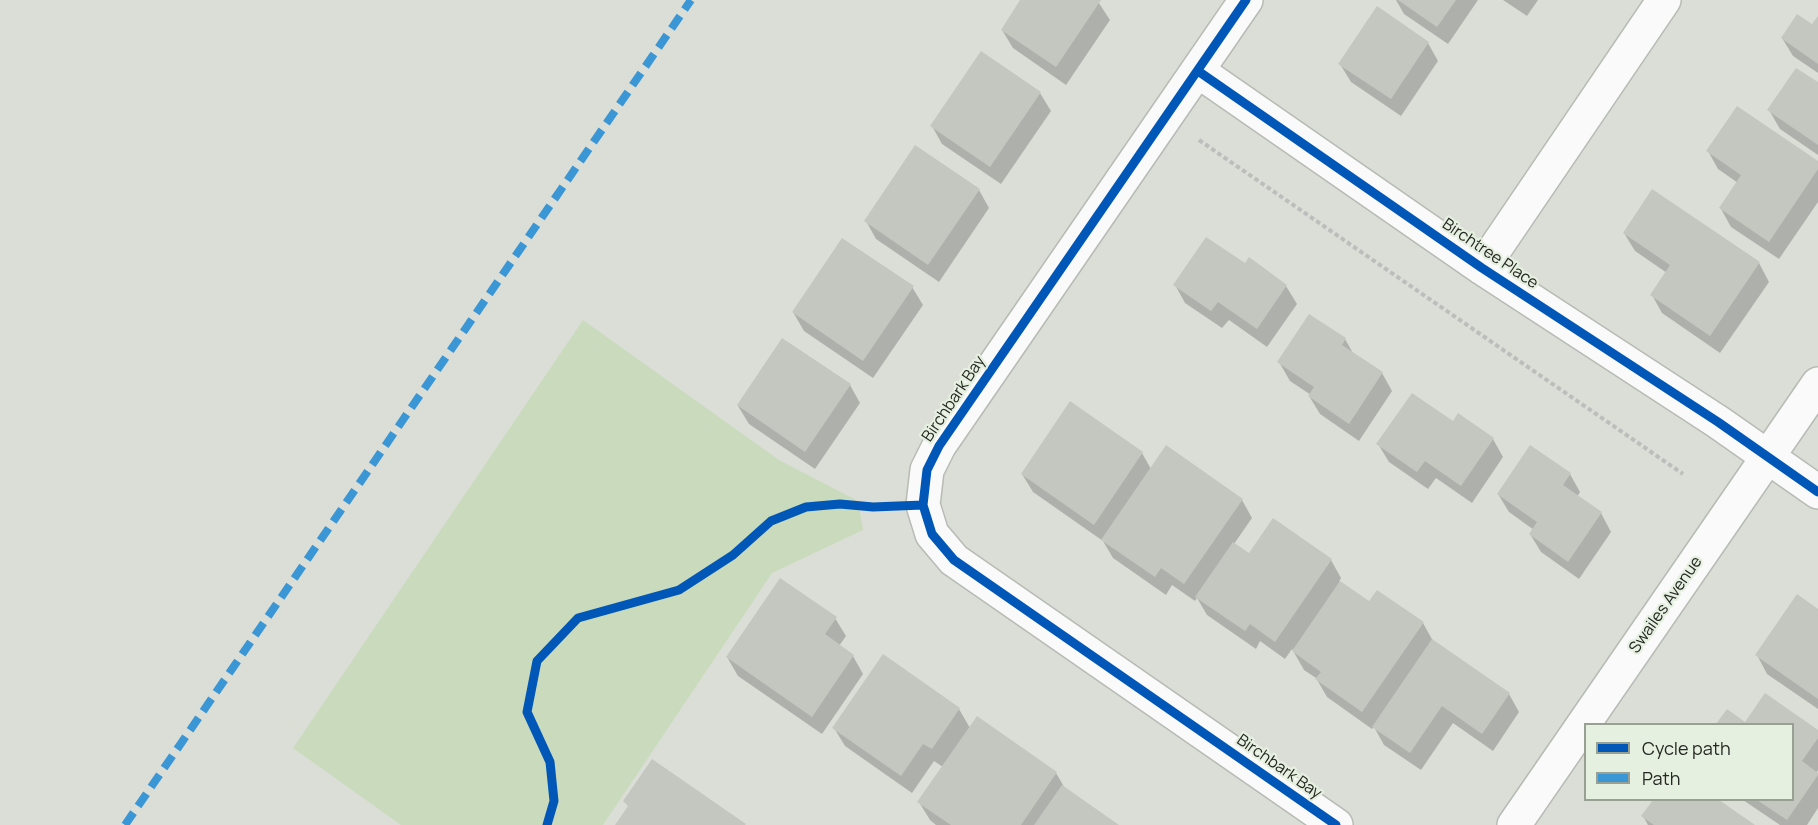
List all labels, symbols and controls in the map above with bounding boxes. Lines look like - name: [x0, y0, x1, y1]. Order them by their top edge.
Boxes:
- street label: Birchtree Place: [1438, 215, 1542, 293]
- street label: Birchbark Bay: [918, 352, 990, 446]
- street label: Swailes Avenue: [1626, 553, 1706, 657]
- legend: [1584, 723, 1794, 801]
- street label: Birchbark Bay: [1233, 731, 1325, 803]
- text: Cycle path: [1642, 736, 1731, 760]
- text: Path: [1642, 766, 1680, 790]

